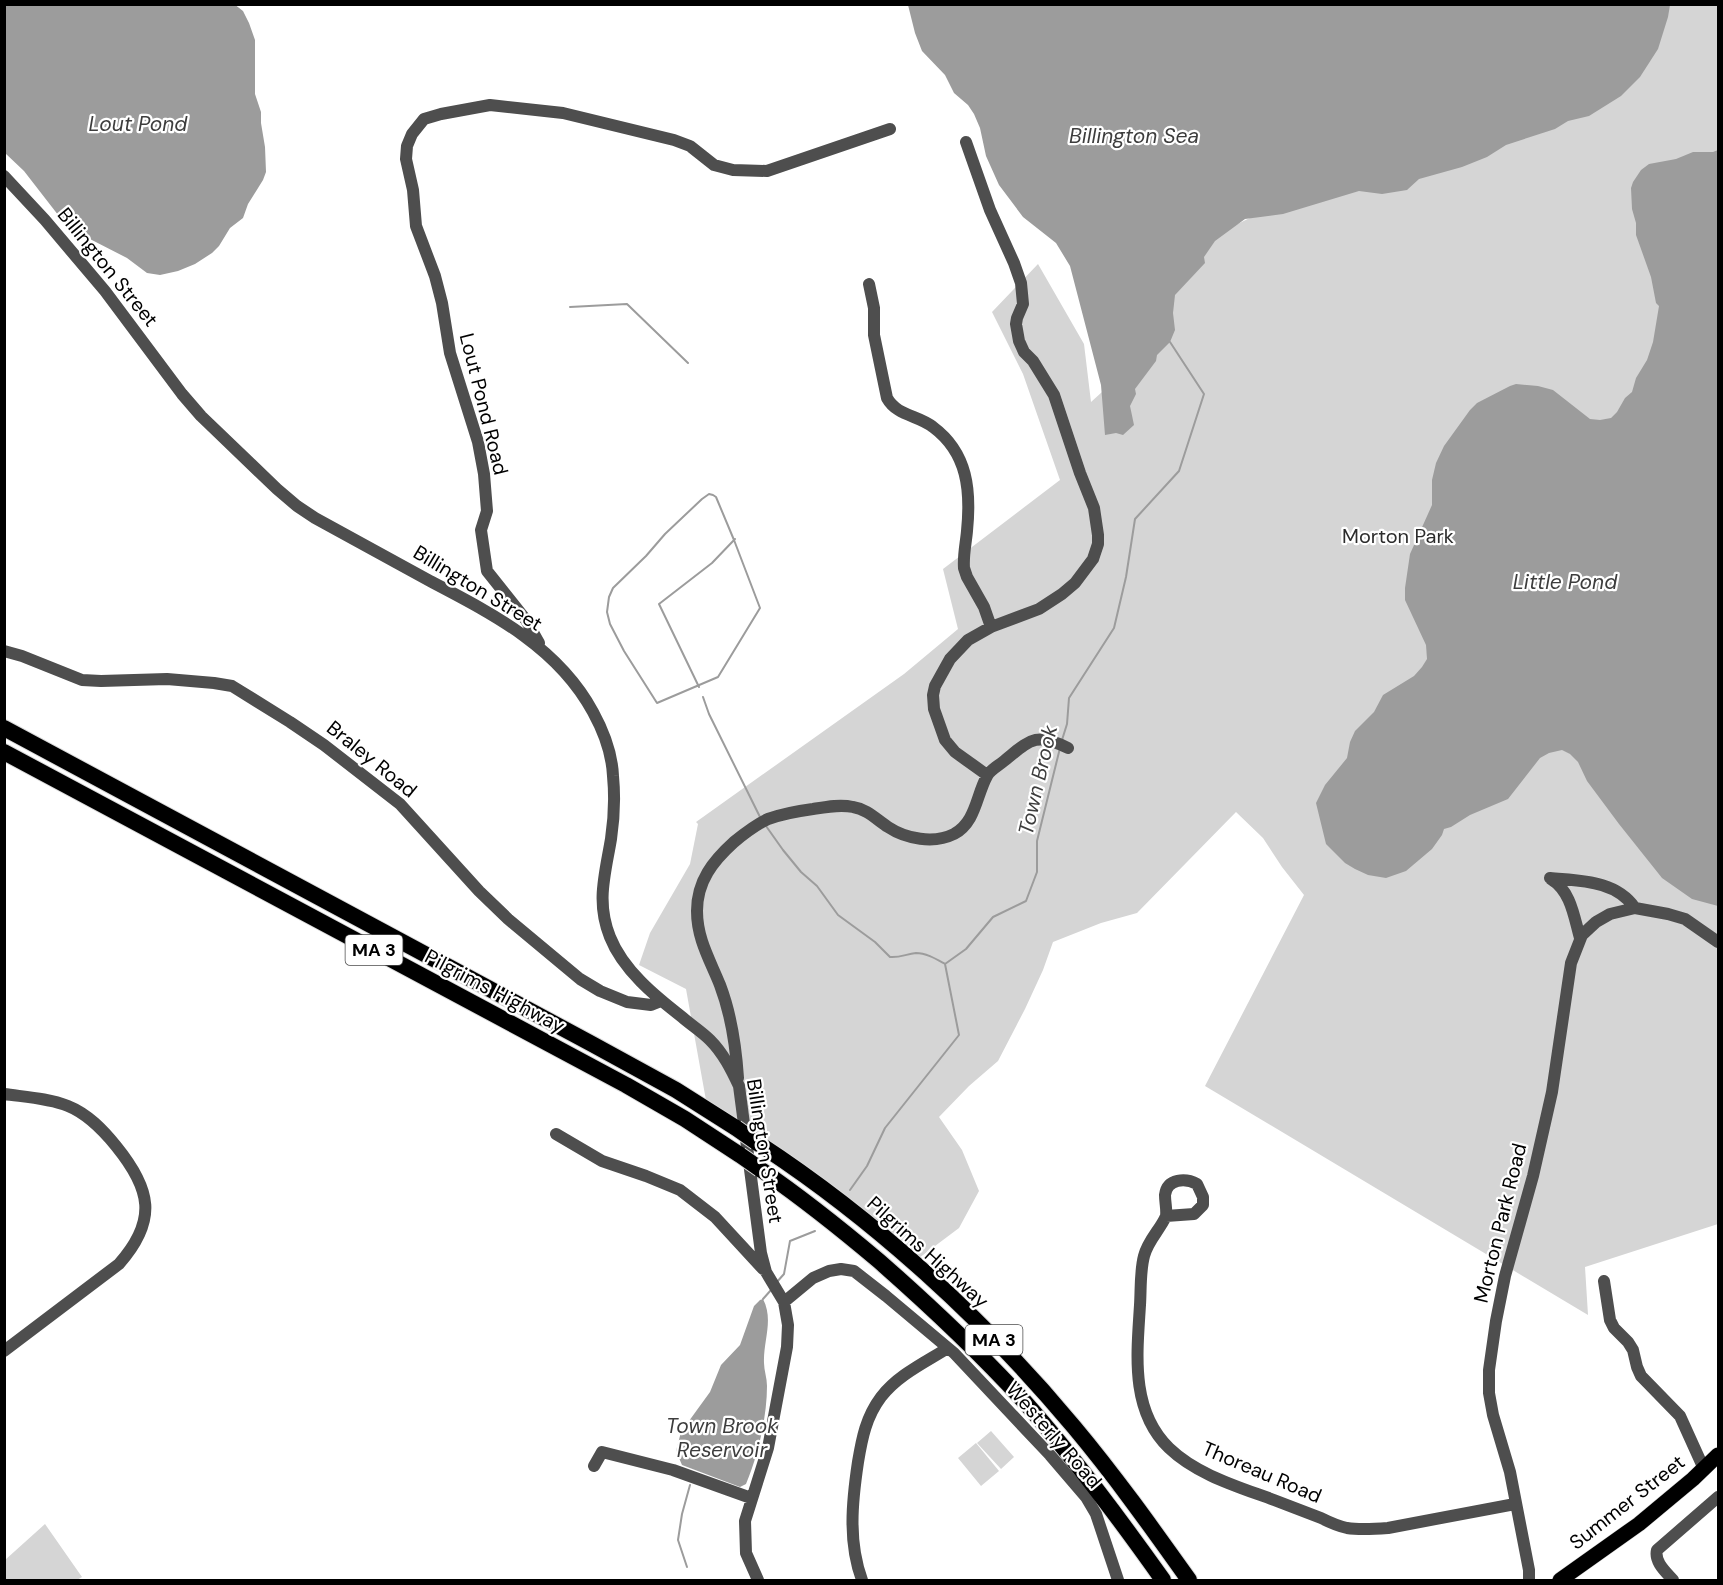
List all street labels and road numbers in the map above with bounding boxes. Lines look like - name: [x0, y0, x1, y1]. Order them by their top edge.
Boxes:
- street label: Billington Street: [52, 202, 164, 332]
- street label: Lout Pond Road: [454, 330, 514, 478]
- street label: Billington Street: [409, 539, 547, 637]
- street label: Braley Road: [322, 715, 422, 803]
- road number: MA 3: [346, 935, 403, 965]
- street label: Pilgrims Highway: [420, 943, 570, 1039]
- street label: Billington Street: [741, 1077, 789, 1225]
- street label: Morton Park Road: [1468, 1140, 1532, 1306]
- street label: Pilgrims Highway: [862, 1190, 994, 1314]
- road number: MA 3: [966, 1325, 1022, 1355]
- street label: Westerly Road: [1001, 1376, 1107, 1494]
- street label: Thoreau Road: [1198, 1435, 1326, 1509]
- street label: Summer Street: [1564, 1449, 1690, 1555]

